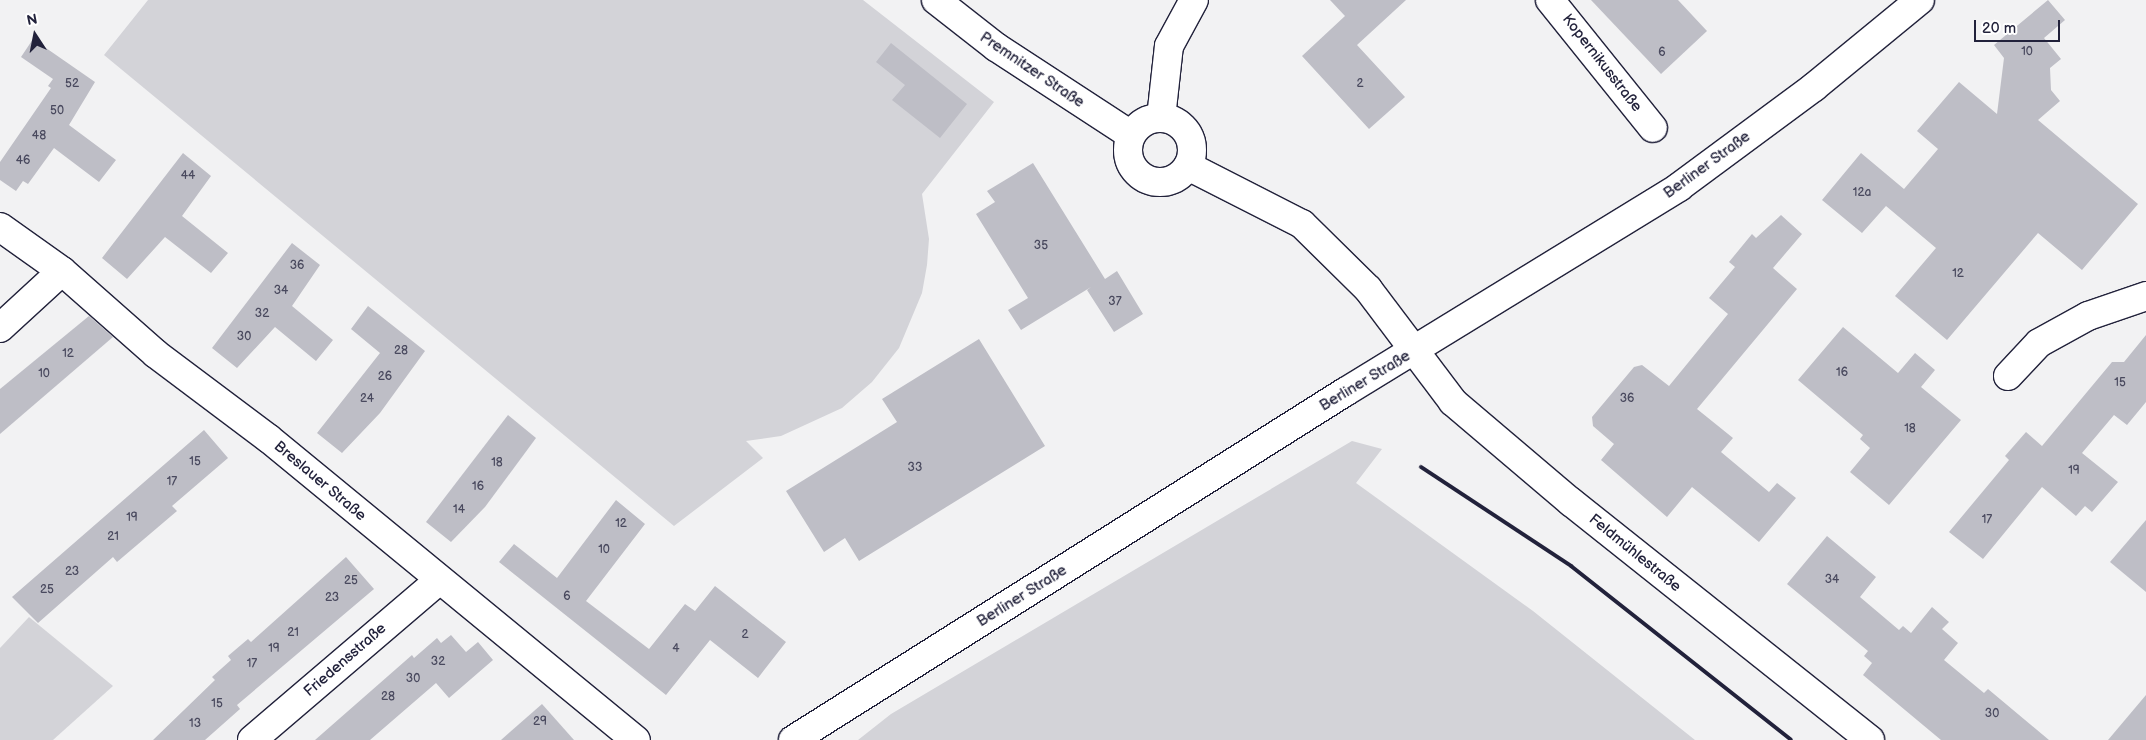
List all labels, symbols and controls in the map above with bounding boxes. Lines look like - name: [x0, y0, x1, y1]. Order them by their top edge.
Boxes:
- north arrow: [10, 10, 60, 60]
- text: N: [25, 10, 39, 29]
- scale bar: [1976, 10, 2062, 42]
- street label: Kopernikusstraße: [1558, 11, 1646, 115]
- text: 20 m: [1982, 19, 2016, 38]
- street label: Premnitzer Straße: [976, 28, 1088, 112]
- house number: 10: [2021, 45, 2033, 59]
- house number: 6: [1658, 46, 1666, 60]
- house number: 52: [65, 77, 79, 91]
- house number: 2: [1356, 77, 1364, 91]
- house number: 50: [50, 104, 64, 118]
- street label: Berliner Straße: [1660, 128, 1754, 202]
- house number: 48: [32, 129, 46, 143]
- house number: 46: [16, 154, 30, 168]
- house number: 44: [181, 169, 195, 183]
- house number: 12a: [1853, 186, 1871, 200]
- house number: 35: [1034, 239, 1048, 253]
- house number: 36: [290, 259, 304, 273]
- house number: 12: [1952, 267, 1964, 281]
- house number: 34: [274, 284, 288, 298]
- house number: 37: [1108, 295, 1122, 309]
- house number: 32: [255, 307, 269, 321]
- house number: 30: [237, 330, 251, 344]
- house number: 28: [394, 344, 408, 358]
- house number: 12: [62, 347, 74, 361]
- street label: Berliner Straße: [1316, 347, 1414, 415]
- house number: 16: [1836, 366, 1848, 380]
- house number: 10: [38, 367, 50, 381]
- house number: 26: [378, 370, 392, 384]
- house number: 15: [2114, 376, 2126, 390]
- house number: 24: [360, 392, 374, 406]
- house number: 36: [1620, 392, 1634, 406]
- house number: 18: [1904, 422, 1916, 436]
- street label: Breslauer Straße: [270, 437, 370, 525]
- house number: 15: [189, 455, 201, 469]
- house number: 18: [491, 456, 503, 470]
- house number: 33: [908, 461, 922, 475]
- house number: 19: [2068, 464, 2080, 478]
- house number: 17: [167, 475, 177, 489]
- house number: 16: [472, 480, 484, 494]
- house number: 14: [453, 503, 465, 517]
- street label: Feldmühlestraße: [1585, 510, 1685, 596]
- house number: 19: [126, 511, 138, 525]
- house number: 17: [1982, 513, 1992, 527]
- house number: 12: [615, 517, 627, 531]
- house number: 21: [107, 530, 119, 544]
- house number: 10: [598, 543, 610, 557]
- street label: Berliner Straße: [974, 561, 1070, 631]
- house number: 23: [65, 565, 79, 579]
- house number: 34: [1825, 573, 1839, 587]
- house number: 25: [344, 574, 358, 588]
- house number: 25: [40, 583, 54, 597]
- house number: 6: [563, 590, 571, 604]
- house number: 23: [325, 591, 339, 605]
- street label: Friedensstraße: [300, 619, 390, 701]
- house number: 21: [287, 626, 299, 640]
- house number: 2: [741, 628, 749, 642]
- house number: 19: [268, 642, 280, 656]
- house number: 4: [672, 642, 680, 656]
- house number: 32: [431, 655, 445, 669]
- house number: 17: [247, 657, 257, 671]
- house number: 30: [406, 672, 420, 686]
- house number: 28: [381, 690, 395, 704]
- house number: 15: [211, 697, 223, 711]
- house number: 30: [1985, 707, 1999, 721]
- house number: 29: [533, 715, 547, 729]
- house number: 13: [189, 717, 201, 731]

